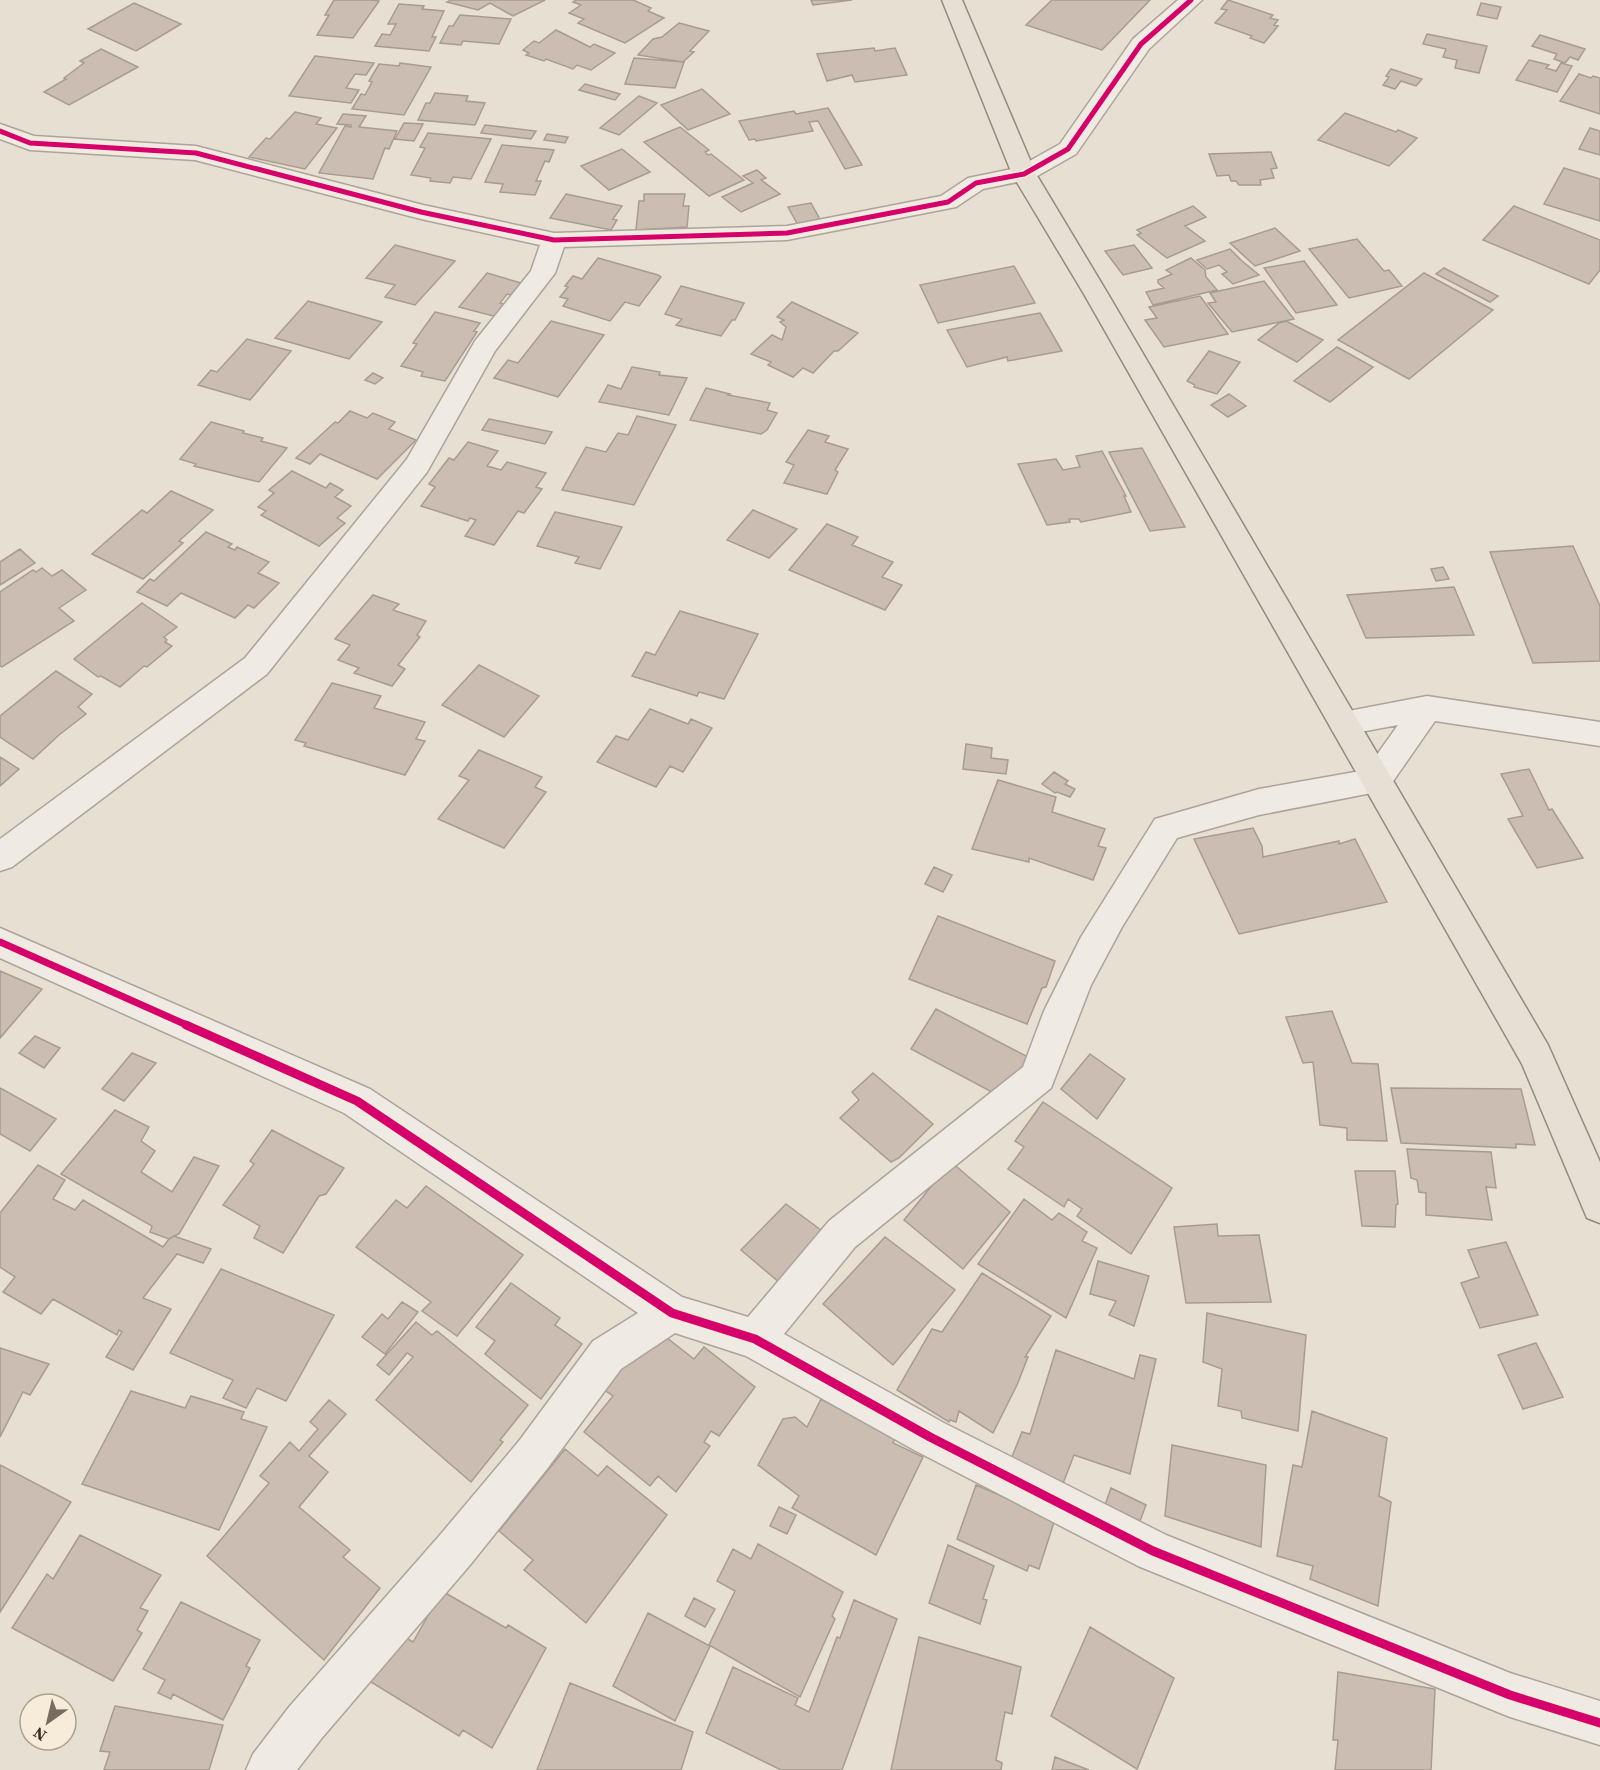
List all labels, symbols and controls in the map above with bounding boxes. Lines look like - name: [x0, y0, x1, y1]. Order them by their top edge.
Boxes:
- north arrow: [18, 1692, 78, 1752]
- text: N: [28, 1722, 51, 1747]

